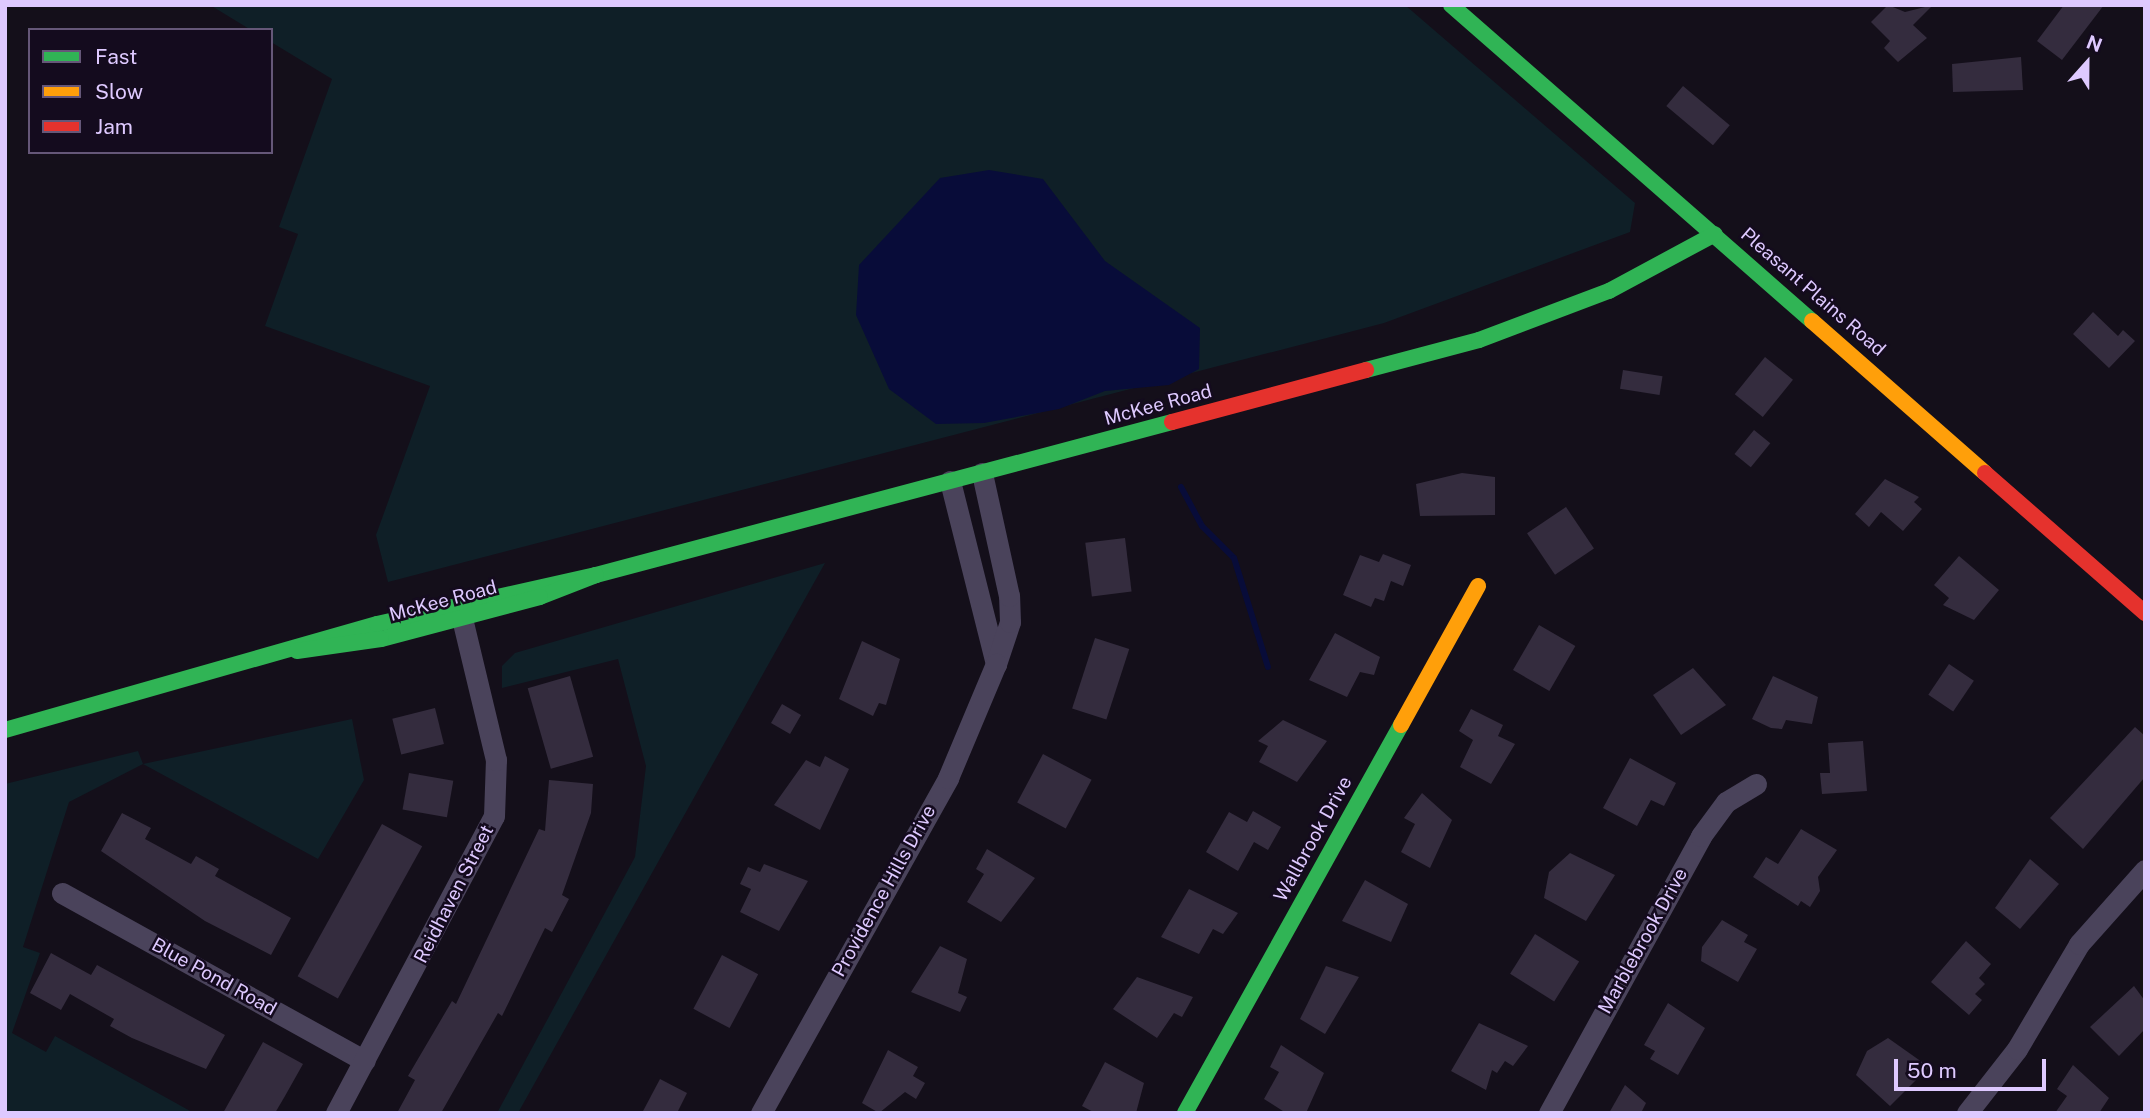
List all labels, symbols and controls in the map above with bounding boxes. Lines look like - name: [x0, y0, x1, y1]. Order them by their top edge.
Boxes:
- legend: [28, 28, 273, 154]
- north arrow: [2052, 28, 2122, 98]
- text: N: [2084, 30, 2105, 56]
- text: Fast: [95, 44, 137, 69]
- text: Slow: [95, 79, 143, 104]
- text: Jam: [95, 114, 133, 139]
- street label: Pleasant Plains Road: [1736, 223, 1890, 361]
- street label: McKee Road: [1102, 380, 1214, 430]
- street label: McKee Road: [387, 576, 499, 626]
- street label: Wallbrook Drive: [1269, 772, 1357, 906]
- street label: Providence Hills Drive: [827, 801, 941, 981]
- street label: Reidhaven Street: [409, 821, 499, 967]
- street label: Marblebrook Drive: [1594, 864, 1692, 1018]
- street label: Blue Pond Road: [148, 933, 280, 1021]
- scale bar: [1898, 1044, 2050, 1088]
- text: 50 m: [1907, 1058, 1957, 1083]

